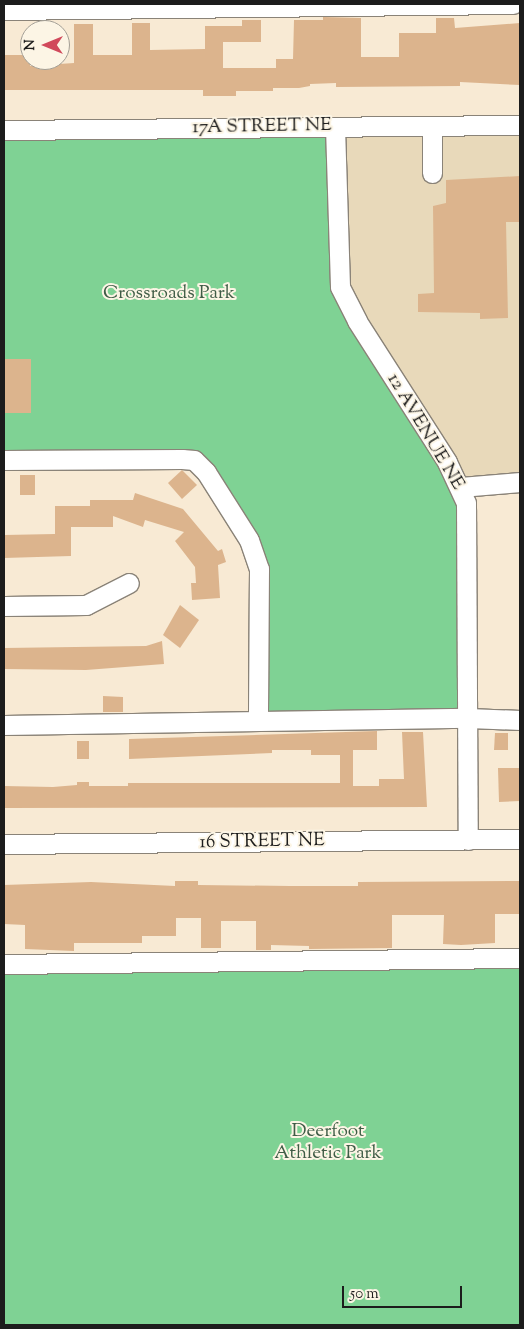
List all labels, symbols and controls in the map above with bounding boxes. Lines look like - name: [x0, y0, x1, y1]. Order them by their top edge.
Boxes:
- north arrow: [20, 20, 70, 70]
- text: N: [21, 39, 41, 51]
- street label: 17A STREET NE: [192, 114, 332, 140]
- park label: Crossroads Park: [103, 283, 235, 305]
- street label: 12 AVENUE NE: [381, 370, 469, 494]
- street label: 16 STREET NE: [199, 830, 325, 854]
- park label: Deerfoot Athletic Park: [274, 1121, 382, 1165]
- scale bar: [344, 1276, 464, 1308]
- text: 50 m: [350, 1284, 379, 1305]

